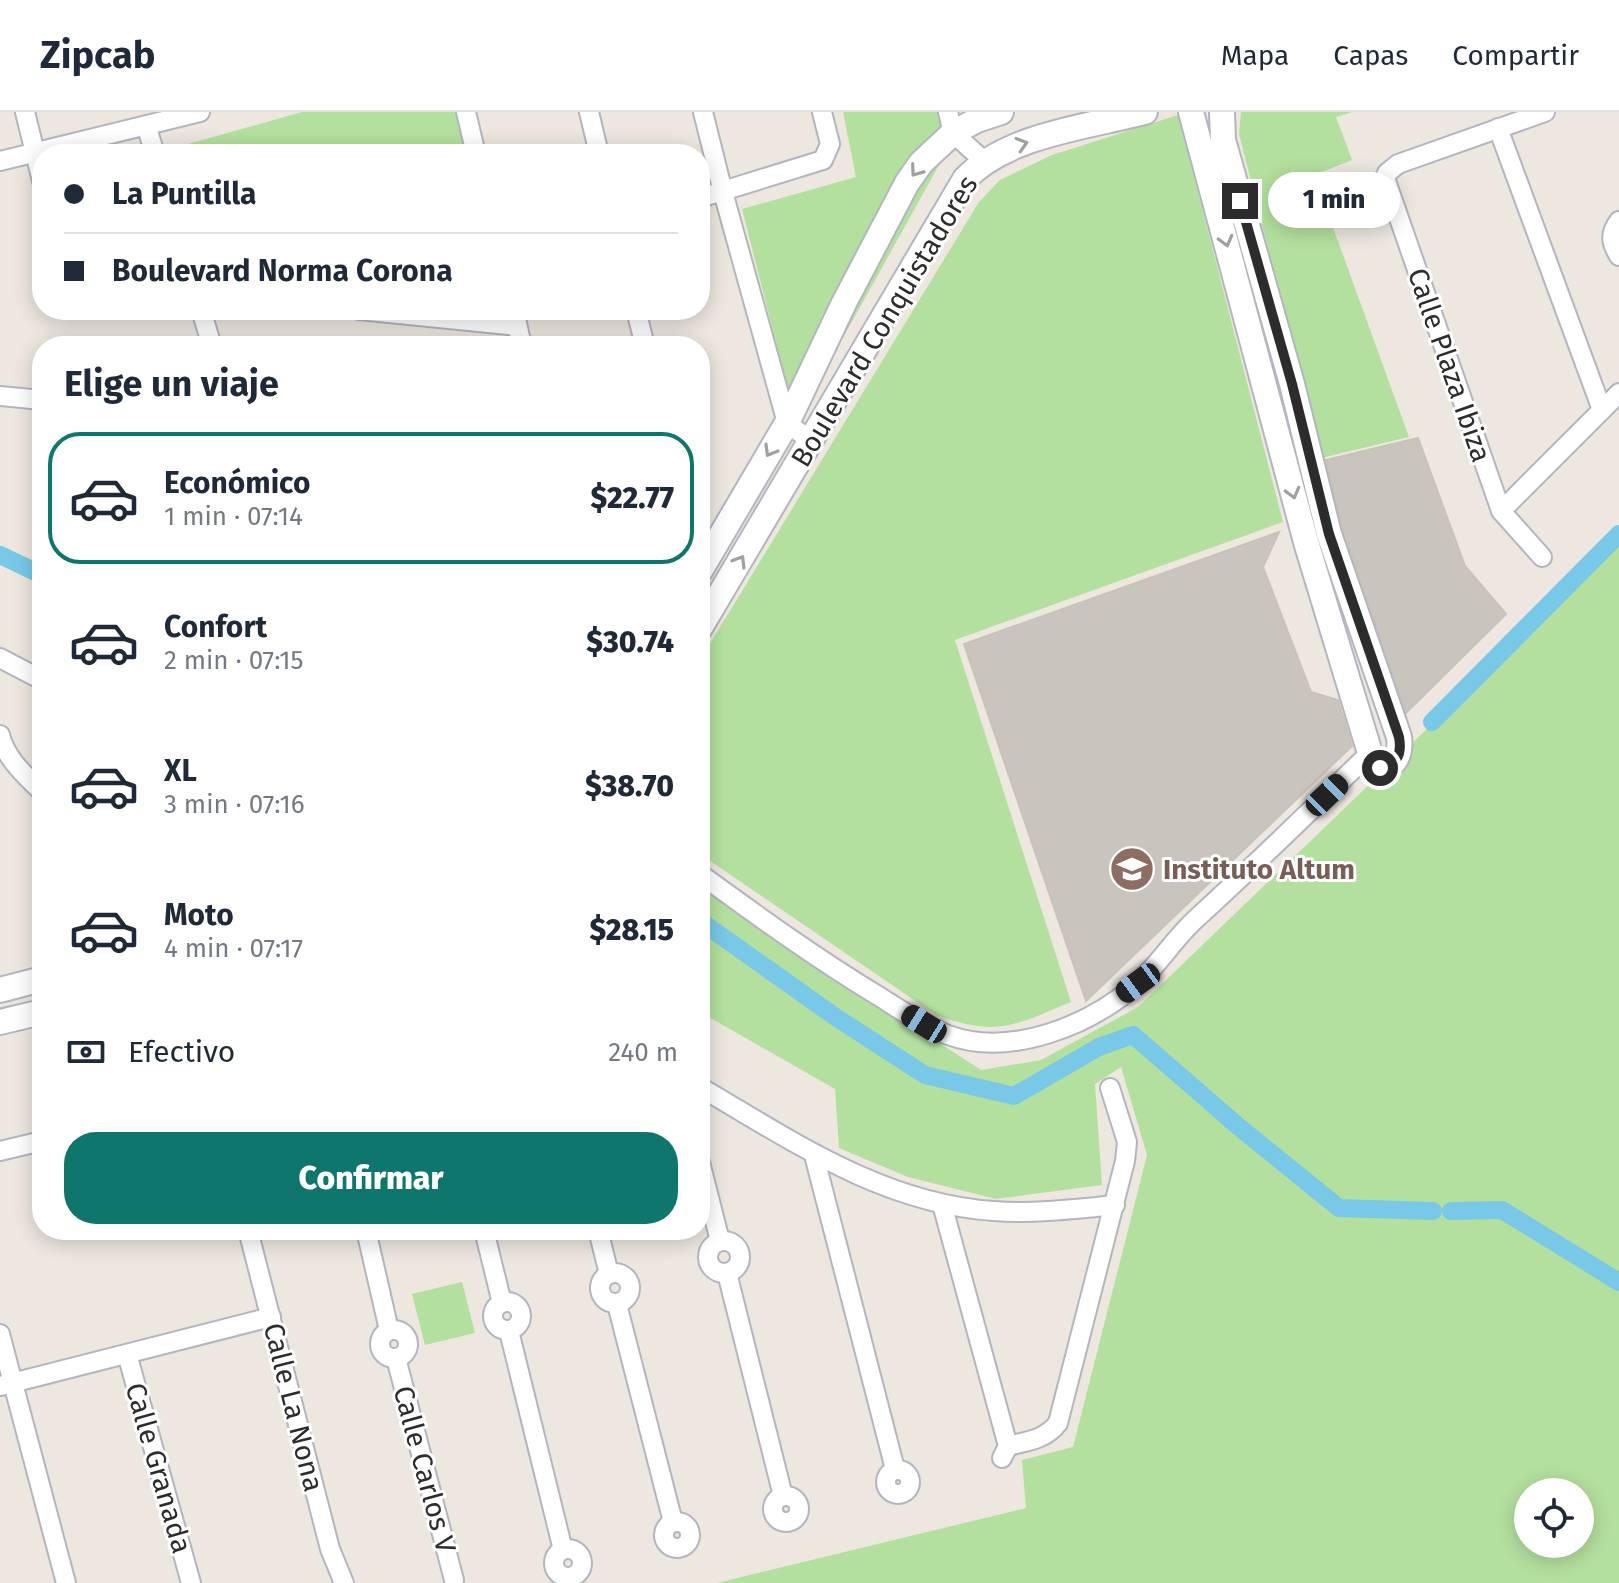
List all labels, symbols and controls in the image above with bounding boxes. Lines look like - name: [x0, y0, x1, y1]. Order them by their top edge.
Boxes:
- text: Zipcab: [40, 32, 155, 78]
- text: Mapa: [1221, 39, 1289, 72]
- text: Capas: [1333, 39, 1408, 72]
- text: Compartir: [1452, 39, 1579, 72]
- one-way arrow: [1014, 137, 1028, 153]
- one-way arrow: [911, 162, 925, 177]
- street label: Boulevard Conquistadores: [784, 170, 985, 473]
- callout: 1 min: [1268, 173, 1400, 229]
- text: La Puntilla: [112, 176, 256, 212]
- route end: [1222, 183, 1258, 219]
- text: 1 min: [1303, 184, 1365, 215]
- one-way arrow: [1216, 234, 1233, 248]
- text: Boulevard Norma Corona: [112, 253, 453, 289]
- street label: Calle Plaza Ibiza: [1401, 264, 1498, 466]
- text: Elige un viaje: [64, 362, 279, 406]
- one-way arrow: [764, 443, 780, 457]
- icon: car: [68, 462, 140, 534]
- text: Económico: [164, 465, 310, 501]
- text: $22.77: [591, 480, 674, 516]
- one-way arrow: [1284, 485, 1300, 499]
- text: 1 min · 07:14: [164, 501, 303, 532]
- one-way arrow: [730, 555, 746, 570]
- icon: car: [68, 606, 140, 678]
- text: Confort: [164, 609, 267, 645]
- text: $30.74: [586, 624, 674, 660]
- text: 2 min · 07:15: [164, 645, 304, 676]
- icon: car: [68, 750, 140, 822]
- route start: [1362, 750, 1398, 786]
- text: XL: [164, 753, 197, 789]
- text: $38.70: [585, 768, 674, 804]
- car: [1301, 770, 1353, 820]
- text: 3 min · 07:16: [164, 789, 305, 820]
- school or university icon: Instituto Altum: [1108, 845, 1156, 893]
- place label: Instituto Altum: [1163, 853, 1355, 886]
- icon: car: [68, 894, 140, 966]
- text: Moto: [164, 897, 234, 933]
- text: $28.15: [589, 912, 674, 948]
- text: 4 min · 07:17: [164, 933, 303, 964]
- car: [1112, 959, 1164, 1007]
- car: [897, 1001, 951, 1047]
- icon: cash: [64, 1030, 108, 1074]
- text: Efectivo: [128, 1034, 235, 1070]
- text: 240 m: [608, 1037, 678, 1068]
- button: Confirmar: [64, 1132, 678, 1224]
- street label: Calle La Nona: [257, 1319, 330, 1495]
- street label: Calle Granada: [118, 1379, 199, 1557]
- street label: Calle Carlos V: [386, 1382, 463, 1557]
- map controls: [1514, 1478, 1594, 1558]
- button: locate: [1514, 1478, 1594, 1558]

